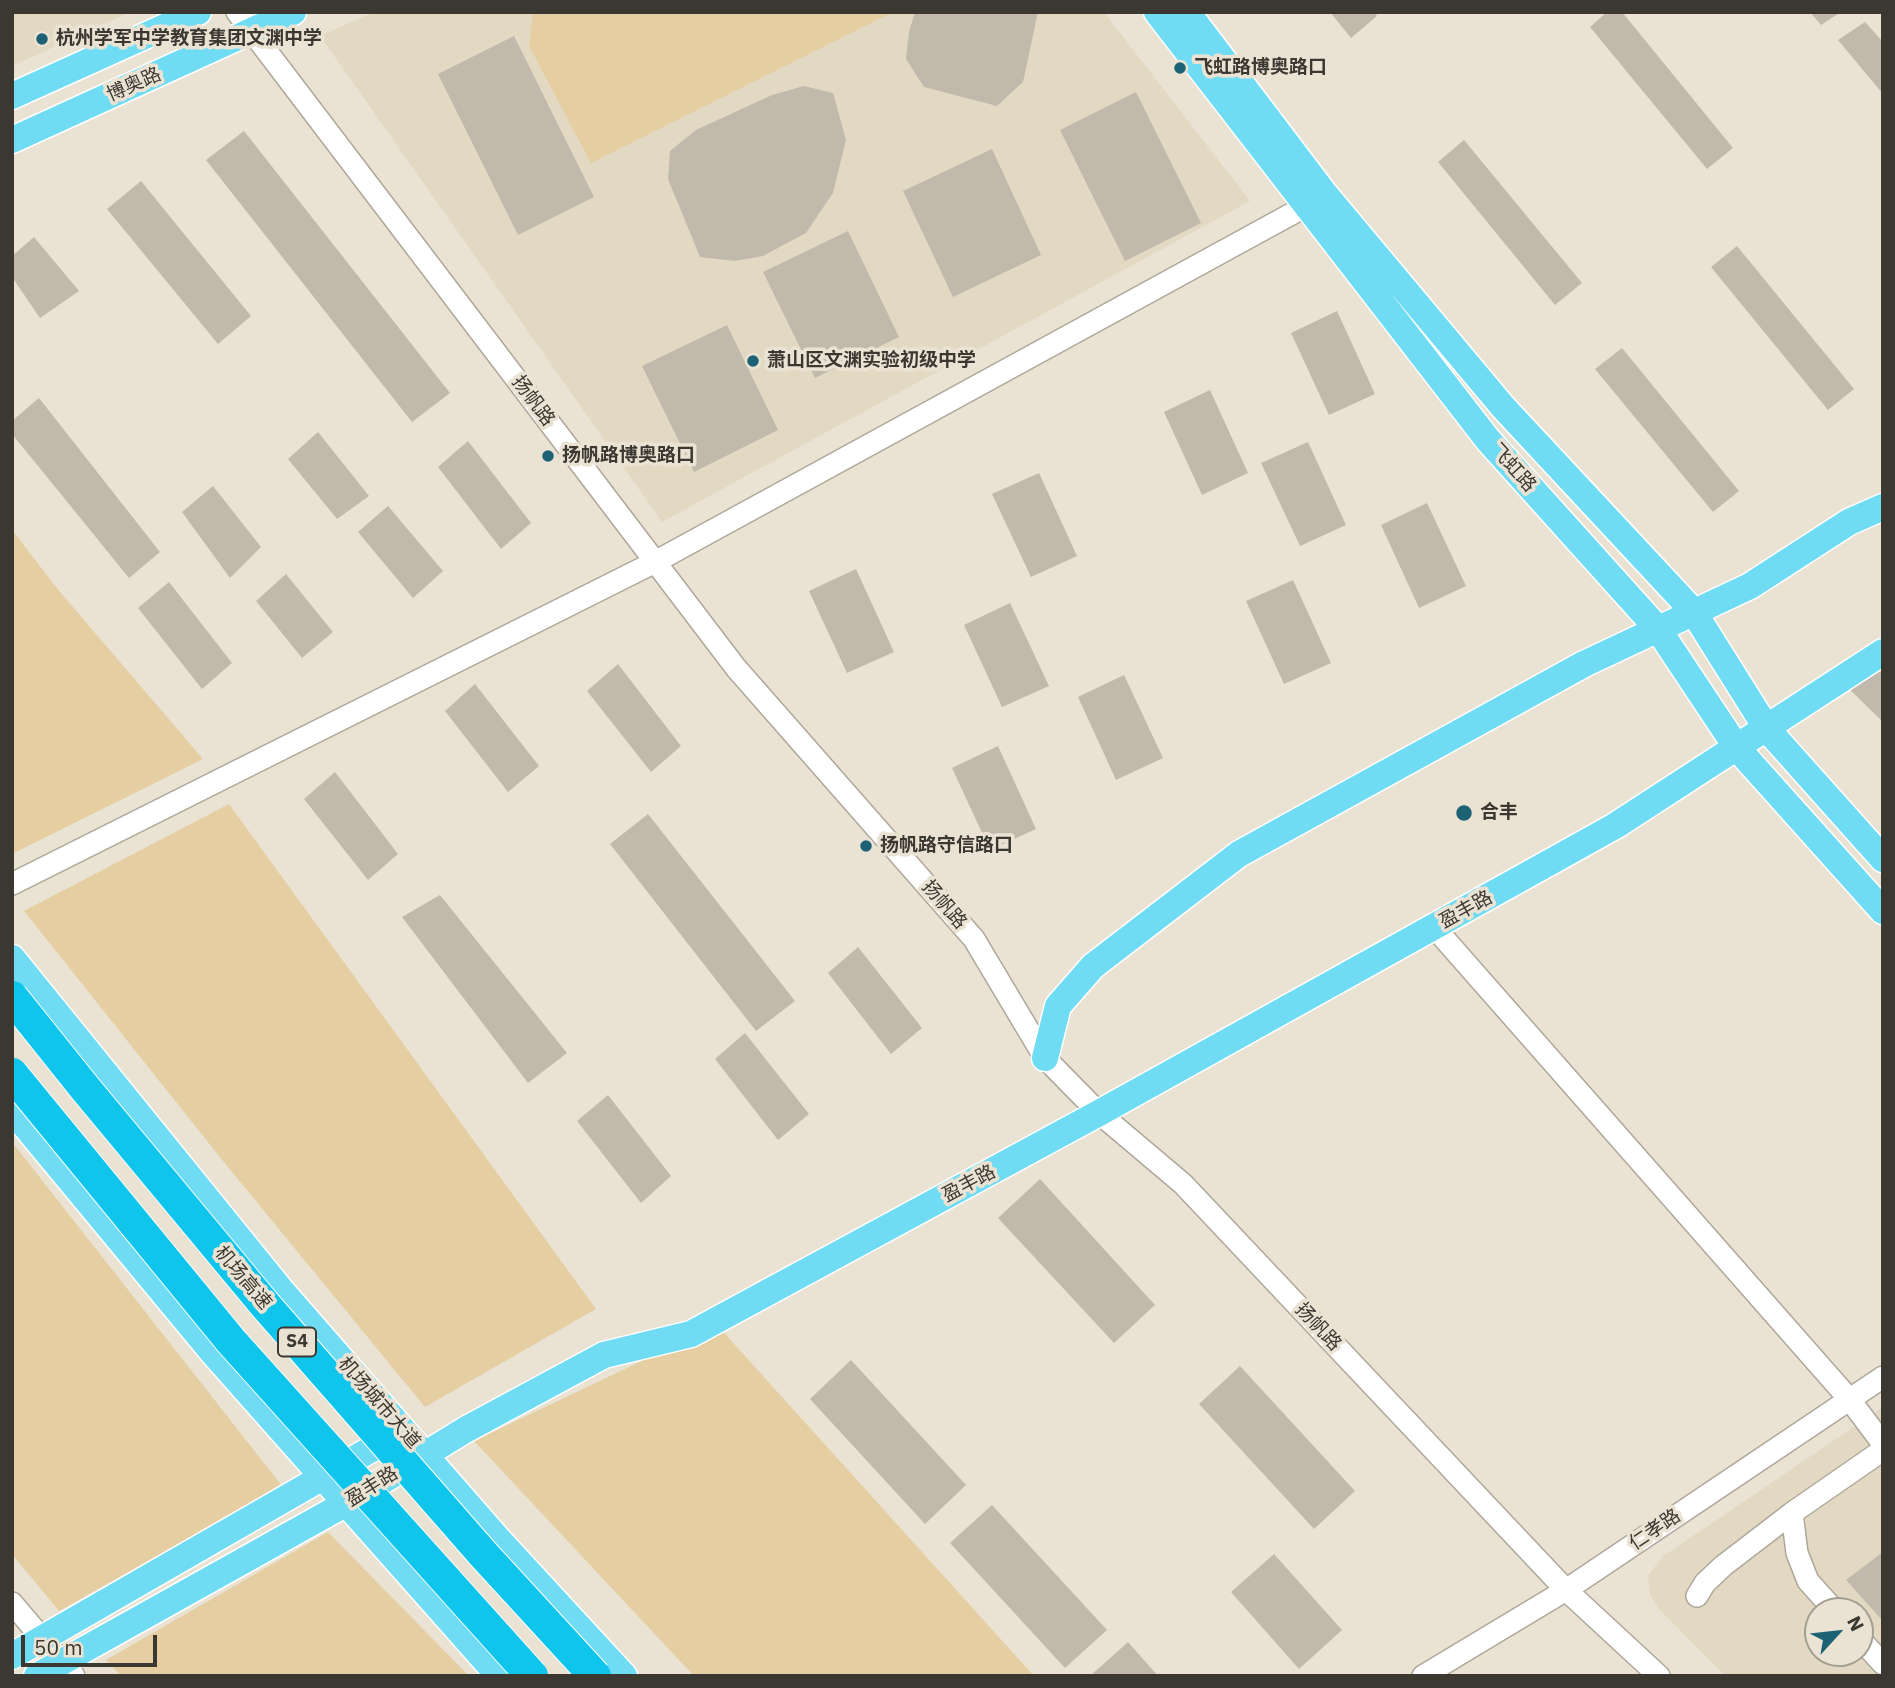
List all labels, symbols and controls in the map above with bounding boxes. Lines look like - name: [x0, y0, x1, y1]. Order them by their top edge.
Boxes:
- place label: 杭州学军中学教育集团文渊中学: [56, 28, 322, 50]
- marker: 杭州学军中学教育集团文渊中学: [34, 31, 50, 47]
- place label: 飞虹路博奥路口: [1194, 57, 1327, 79]
- marker: 飞虹路博奥路口: [1172, 60, 1188, 76]
- street label: 博奥路: [103, 63, 165, 107]
- place label: 萧山区文渊实验初级中学: [767, 350, 976, 372]
- marker: 萧山区文渊实验初级中学: [745, 353, 761, 369]
- street label: 扬帆路: [507, 371, 559, 431]
- street label: 飞虹路: [1485, 439, 1541, 497]
- place label: 扬帆路博奥路口: [562, 445, 695, 467]
- marker: 扬帆路博奥路口: [540, 448, 556, 464]
- place label: 合丰: [1480, 802, 1518, 824]
- marker: 合丰: [1454, 803, 1474, 823]
- place label: 扬帆路守信路口: [880, 835, 1013, 857]
- marker: 扬帆路守信路口: [858, 838, 874, 854]
- street label: 扬帆路: [917, 876, 971, 934]
- street label: 盈丰路: [1436, 886, 1496, 934]
- street label: 盈丰路: [938, 1161, 1000, 1207]
- street label: 机场高速: [210, 1242, 276, 1314]
- street label: 扬帆路: [1290, 1298, 1346, 1356]
- road number: S4: [278, 1328, 316, 1357]
- street label: 机场城市大道: [333, 1353, 425, 1453]
- street label: 盈丰路: [342, 1462, 402, 1512]
- street label: 仁孝路: [1625, 1505, 1685, 1555]
- north arrow: [1804, 1597, 1874, 1667]
- text: N: [1842, 1612, 1870, 1635]
- scale bar: [24, 1622, 161, 1666]
- text: 50 m: [34, 1633, 83, 1661]

